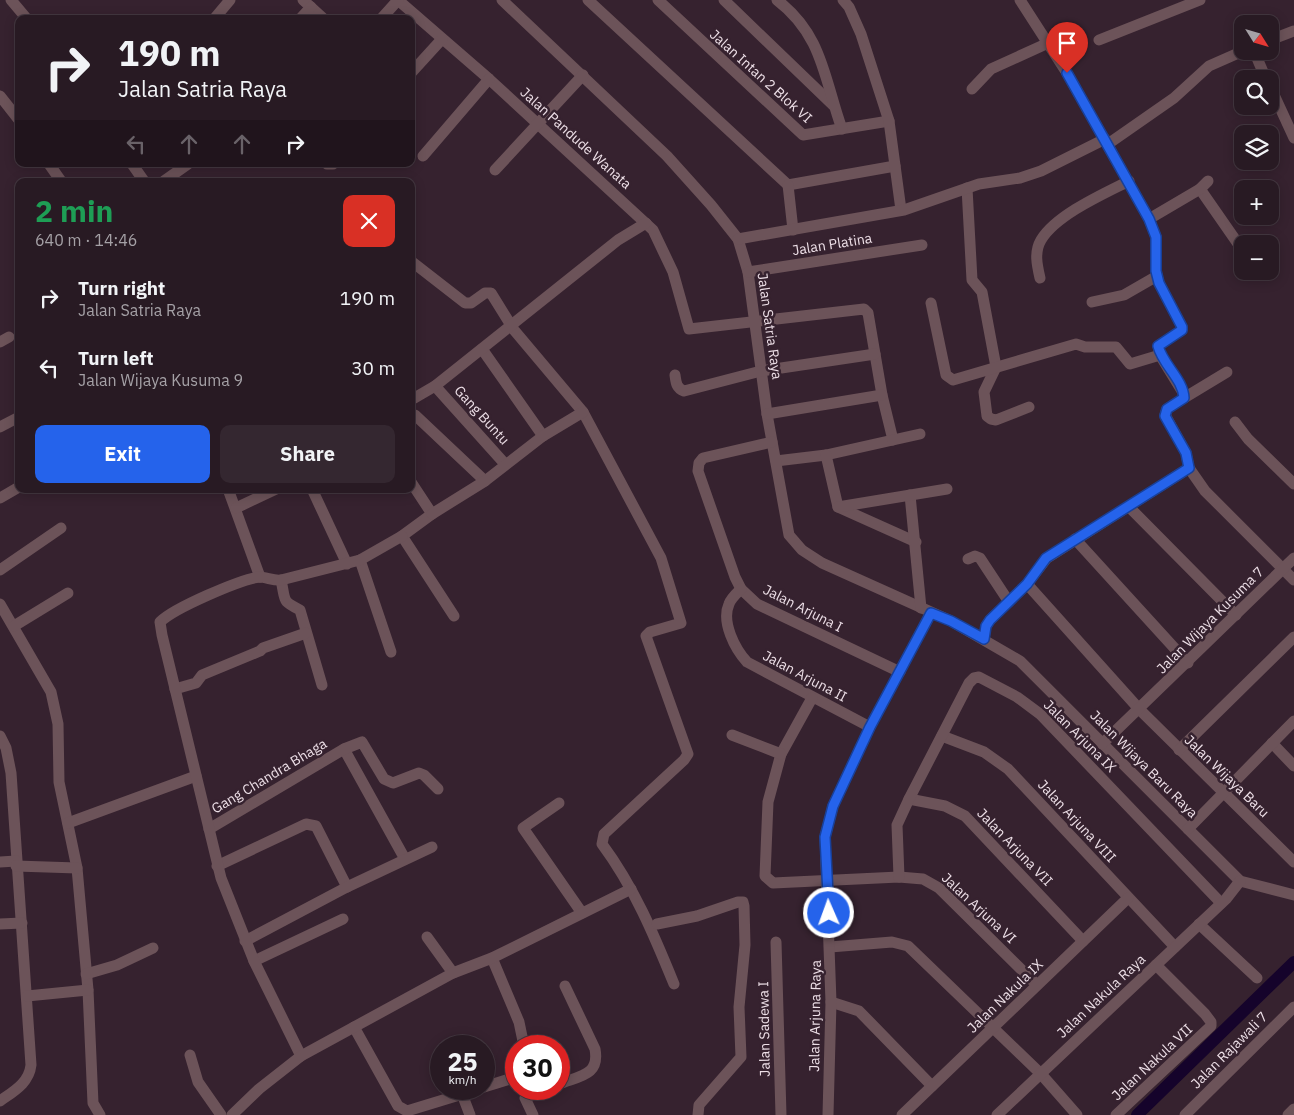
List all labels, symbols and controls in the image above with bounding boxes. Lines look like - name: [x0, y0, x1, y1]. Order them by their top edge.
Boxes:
- north arrow: [1234, 15, 1279, 60]
- map controls: [1234, 15, 1279, 280]
- pin: [1046, 22, 1088, 73]
- street label: Jalan Intan 2 Blok VI: [706, 25, 816, 127]
- icon: arrive: [1053, 29, 1081, 57]
- text: 190 m: [118, 30, 221, 76]
- icon: right: [35, 35, 100, 100]
- button: search: [1234, 70, 1279, 115]
- text: Jalan Satria Raya: [118, 74, 287, 103]
- street label: Jalan Pandude Wanata: [517, 83, 636, 193]
- button: layers: [1234, 125, 1279, 170]
- icon: left: [122, 130, 150, 158]
- icon: ahead: [175, 130, 203, 158]
- icon: ahead: [228, 130, 256, 158]
- icon: right: [281, 130, 309, 158]
- button: +: [1234, 180, 1279, 225]
- text: 2 min: [35, 191, 113, 230]
- button: close: [343, 195, 395, 247]
- street label: Jalan Platina: [791, 229, 874, 259]
- text: 640 m · 14:46: [35, 230, 137, 250]
- button: −: [1234, 235, 1279, 280]
- street label: Jalan Satria Raya: [754, 271, 786, 381]
- text: Turn right: [78, 276, 165, 300]
- icon: right: [35, 284, 63, 312]
- text: 190 m: [340, 286, 395, 310]
- text: Jalan Satria Raya: [78, 300, 201, 320]
- text: Turn left: [78, 346, 154, 370]
- icon: left: [35, 354, 63, 382]
- text: 30 m: [351, 356, 395, 380]
- text: Jalan Wijaya Kusuma 9: [78, 370, 243, 390]
- street label: Gang Buntu: [451, 382, 513, 448]
- button: Exit: [35, 425, 210, 483]
- button: Share: [220, 425, 395, 483]
- street label: Jalan Wijaya Kusuma 7: [1153, 563, 1267, 677]
- street label: Jalan Arjuna I: [760, 580, 846, 636]
- street label: Jalan Arjuna II: [760, 646, 850, 706]
- street label: Jalan Arjuna IX: [1040, 696, 1120, 776]
- street label: Jalan Wijaya Baru Raya: [1086, 706, 1202, 822]
- street label: Jalan Wijaya Baru: [1181, 731, 1273, 821]
- street label: Gang Chandra Bhaga: [208, 734, 330, 818]
- street label: Jalan Arjuna VIII: [1034, 776, 1120, 866]
- street label: Jalan Arjuna VII: [973, 804, 1057, 890]
- street label: Jalan Arjuna VI: [938, 869, 1020, 947]
- position arrow: [802, 886, 854, 938]
- street label: Jalan Nakula Raya: [1053, 950, 1149, 1042]
- street label: Jalan Nakula IX: [963, 955, 1047, 1037]
- street label: Jalan Arjuna Raya: [805, 959, 825, 1072]
- street label: Jalan Sadewa I: [754, 981, 774, 1077]
- street label: Jalan Rajawali 7: [1187, 1008, 1271, 1092]
- street label: Jalan Nakula VII: [1108, 1020, 1196, 1104]
- speed limit sign: 30: [505, 1035, 570, 1100]
- text: 25: [447, 1045, 478, 1078]
- text: km/h: [448, 1072, 477, 1087]

